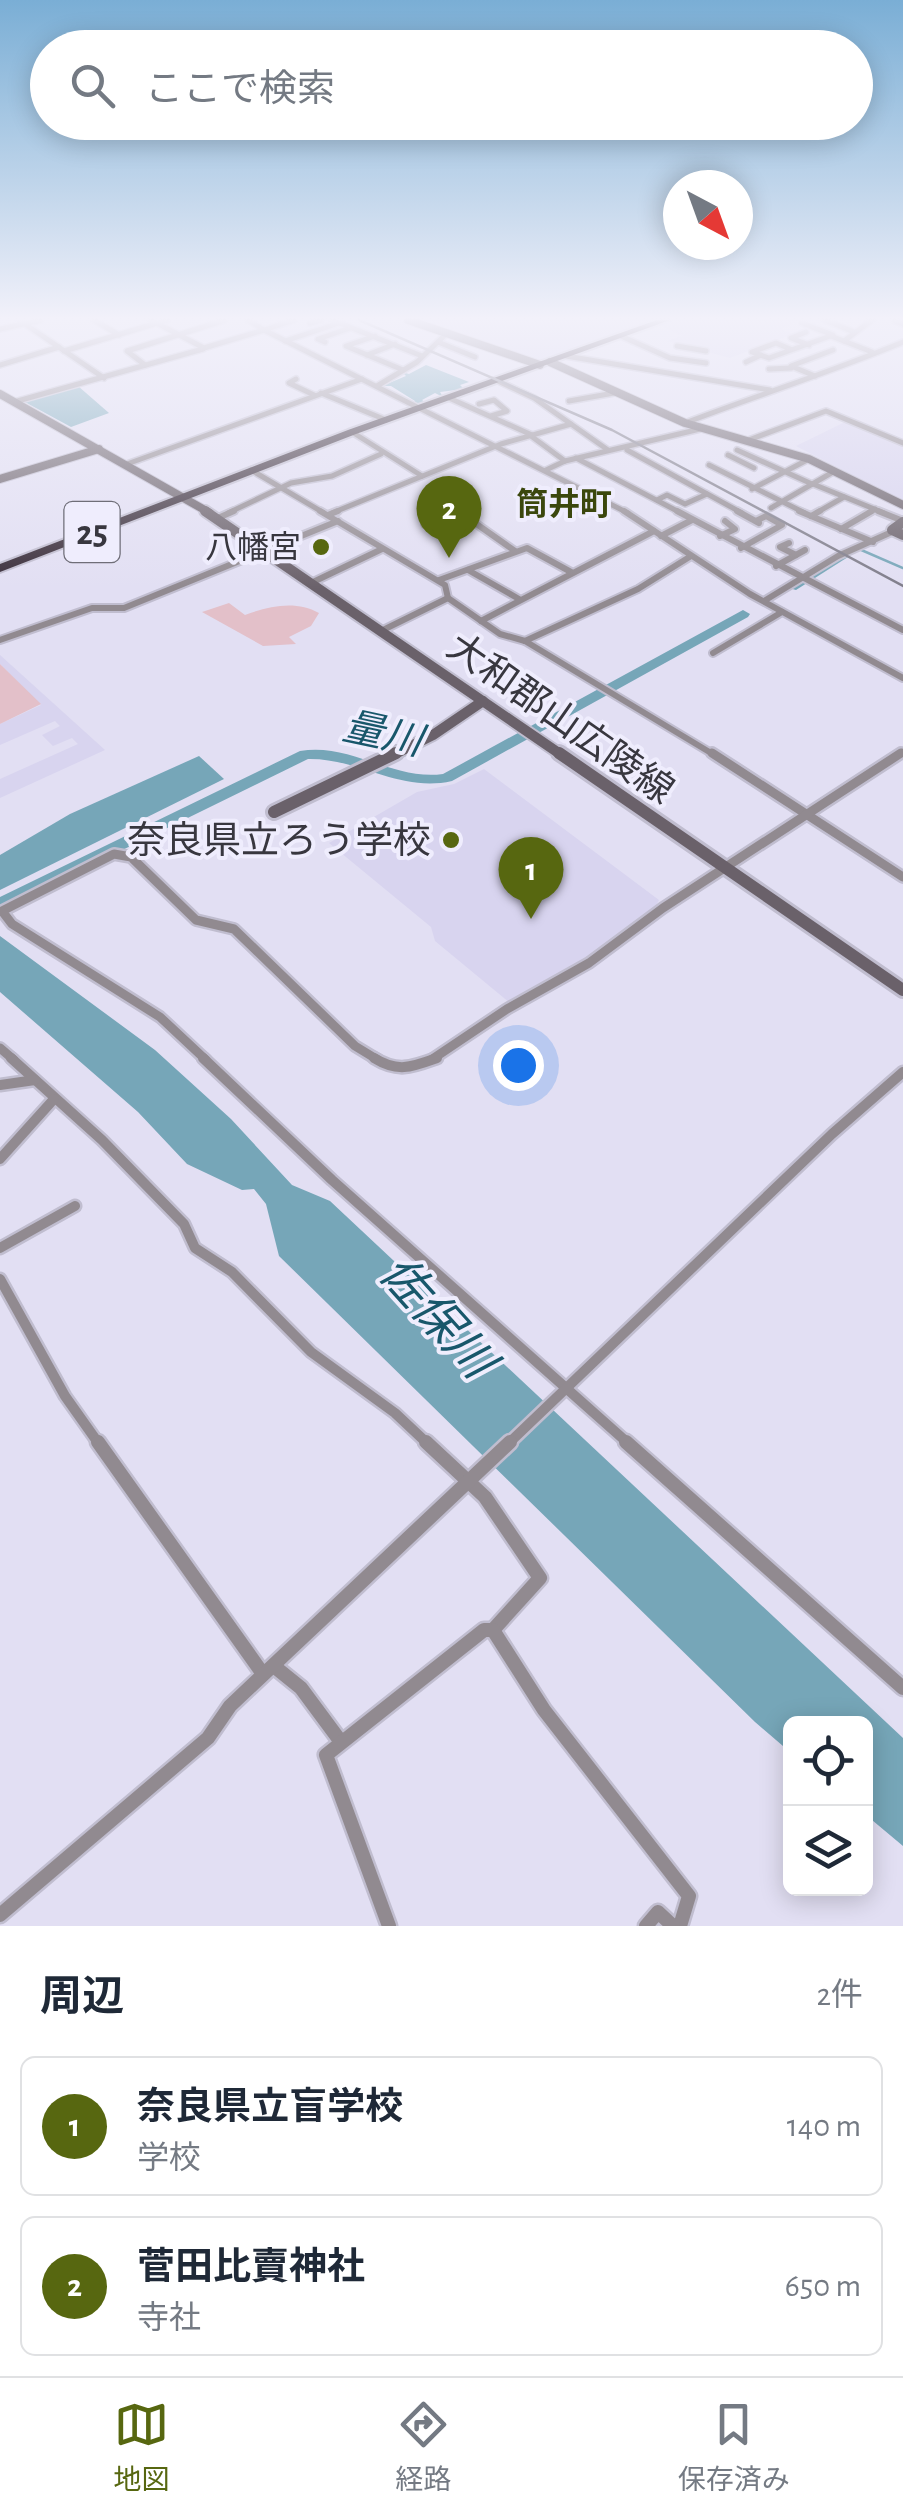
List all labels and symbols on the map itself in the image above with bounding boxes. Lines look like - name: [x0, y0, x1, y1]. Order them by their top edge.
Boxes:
- north arrow: [663, 170, 753, 260]
- pin: 2: [416, 476, 482, 558]
- district label: 筒井町: [516, 487, 612, 521]
- road number: 25: [64, 502, 120, 562]
- place label: 八幡宮: [205, 530, 301, 564]
- marker: 八幡宮: [310, 536, 332, 558]
- street label: 大和郡山広陵線: [440, 625, 681, 811]
- water label: 量川: [339, 706, 430, 764]
- place label: 奈良県立ろう学校: [127, 820, 431, 861]
- marker: 奈良県立ろう学校: [440, 829, 462, 851]
- pin: 1: [498, 836, 564, 919]
- your location: [493, 1040, 544, 1091]
- water label: 佐保川: [370, 1246, 507, 1391]

